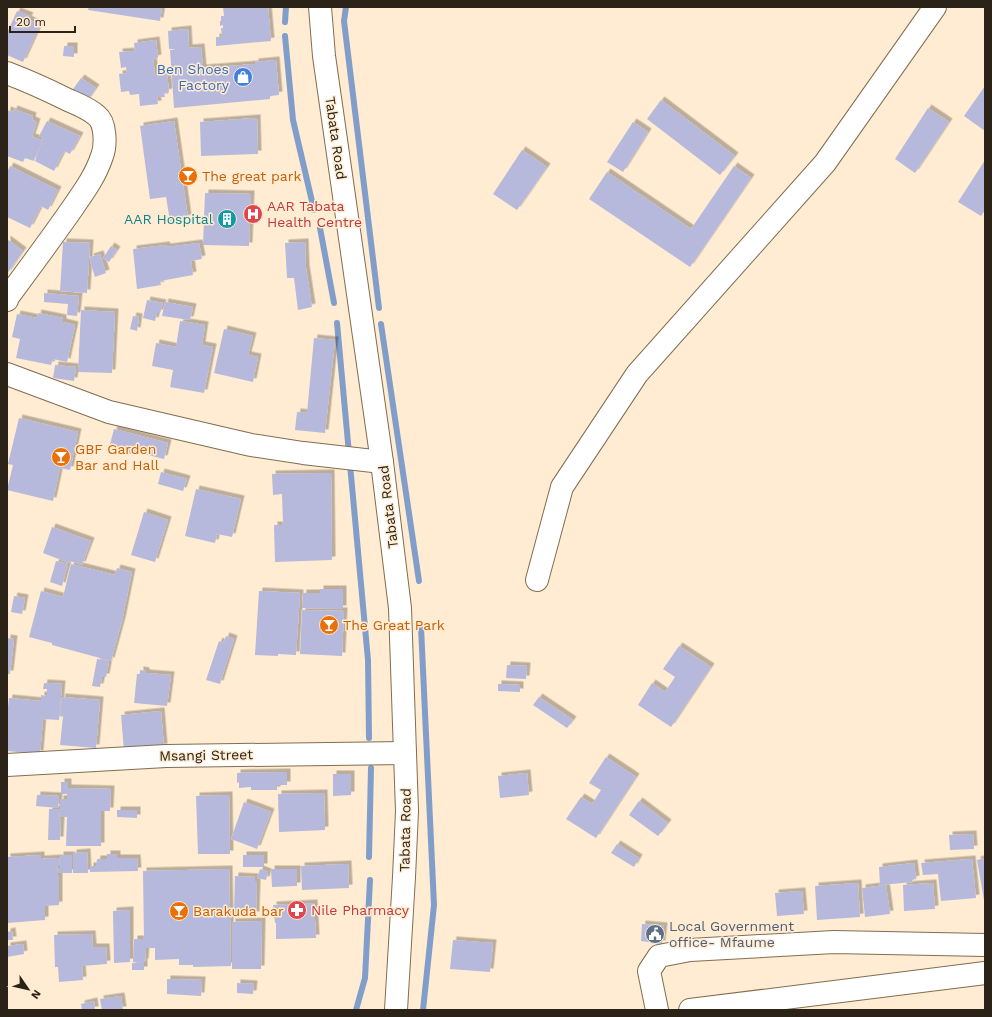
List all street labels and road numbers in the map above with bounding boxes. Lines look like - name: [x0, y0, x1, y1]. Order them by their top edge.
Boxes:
- street label: Tabata Road: [322, 95, 350, 181]
- street label: Tabata Road: [375, 464, 401, 550]
- street label: Msangi Street: [159, 746, 253, 764]
- street label: Tabata Road: [396, 788, 414, 872]

